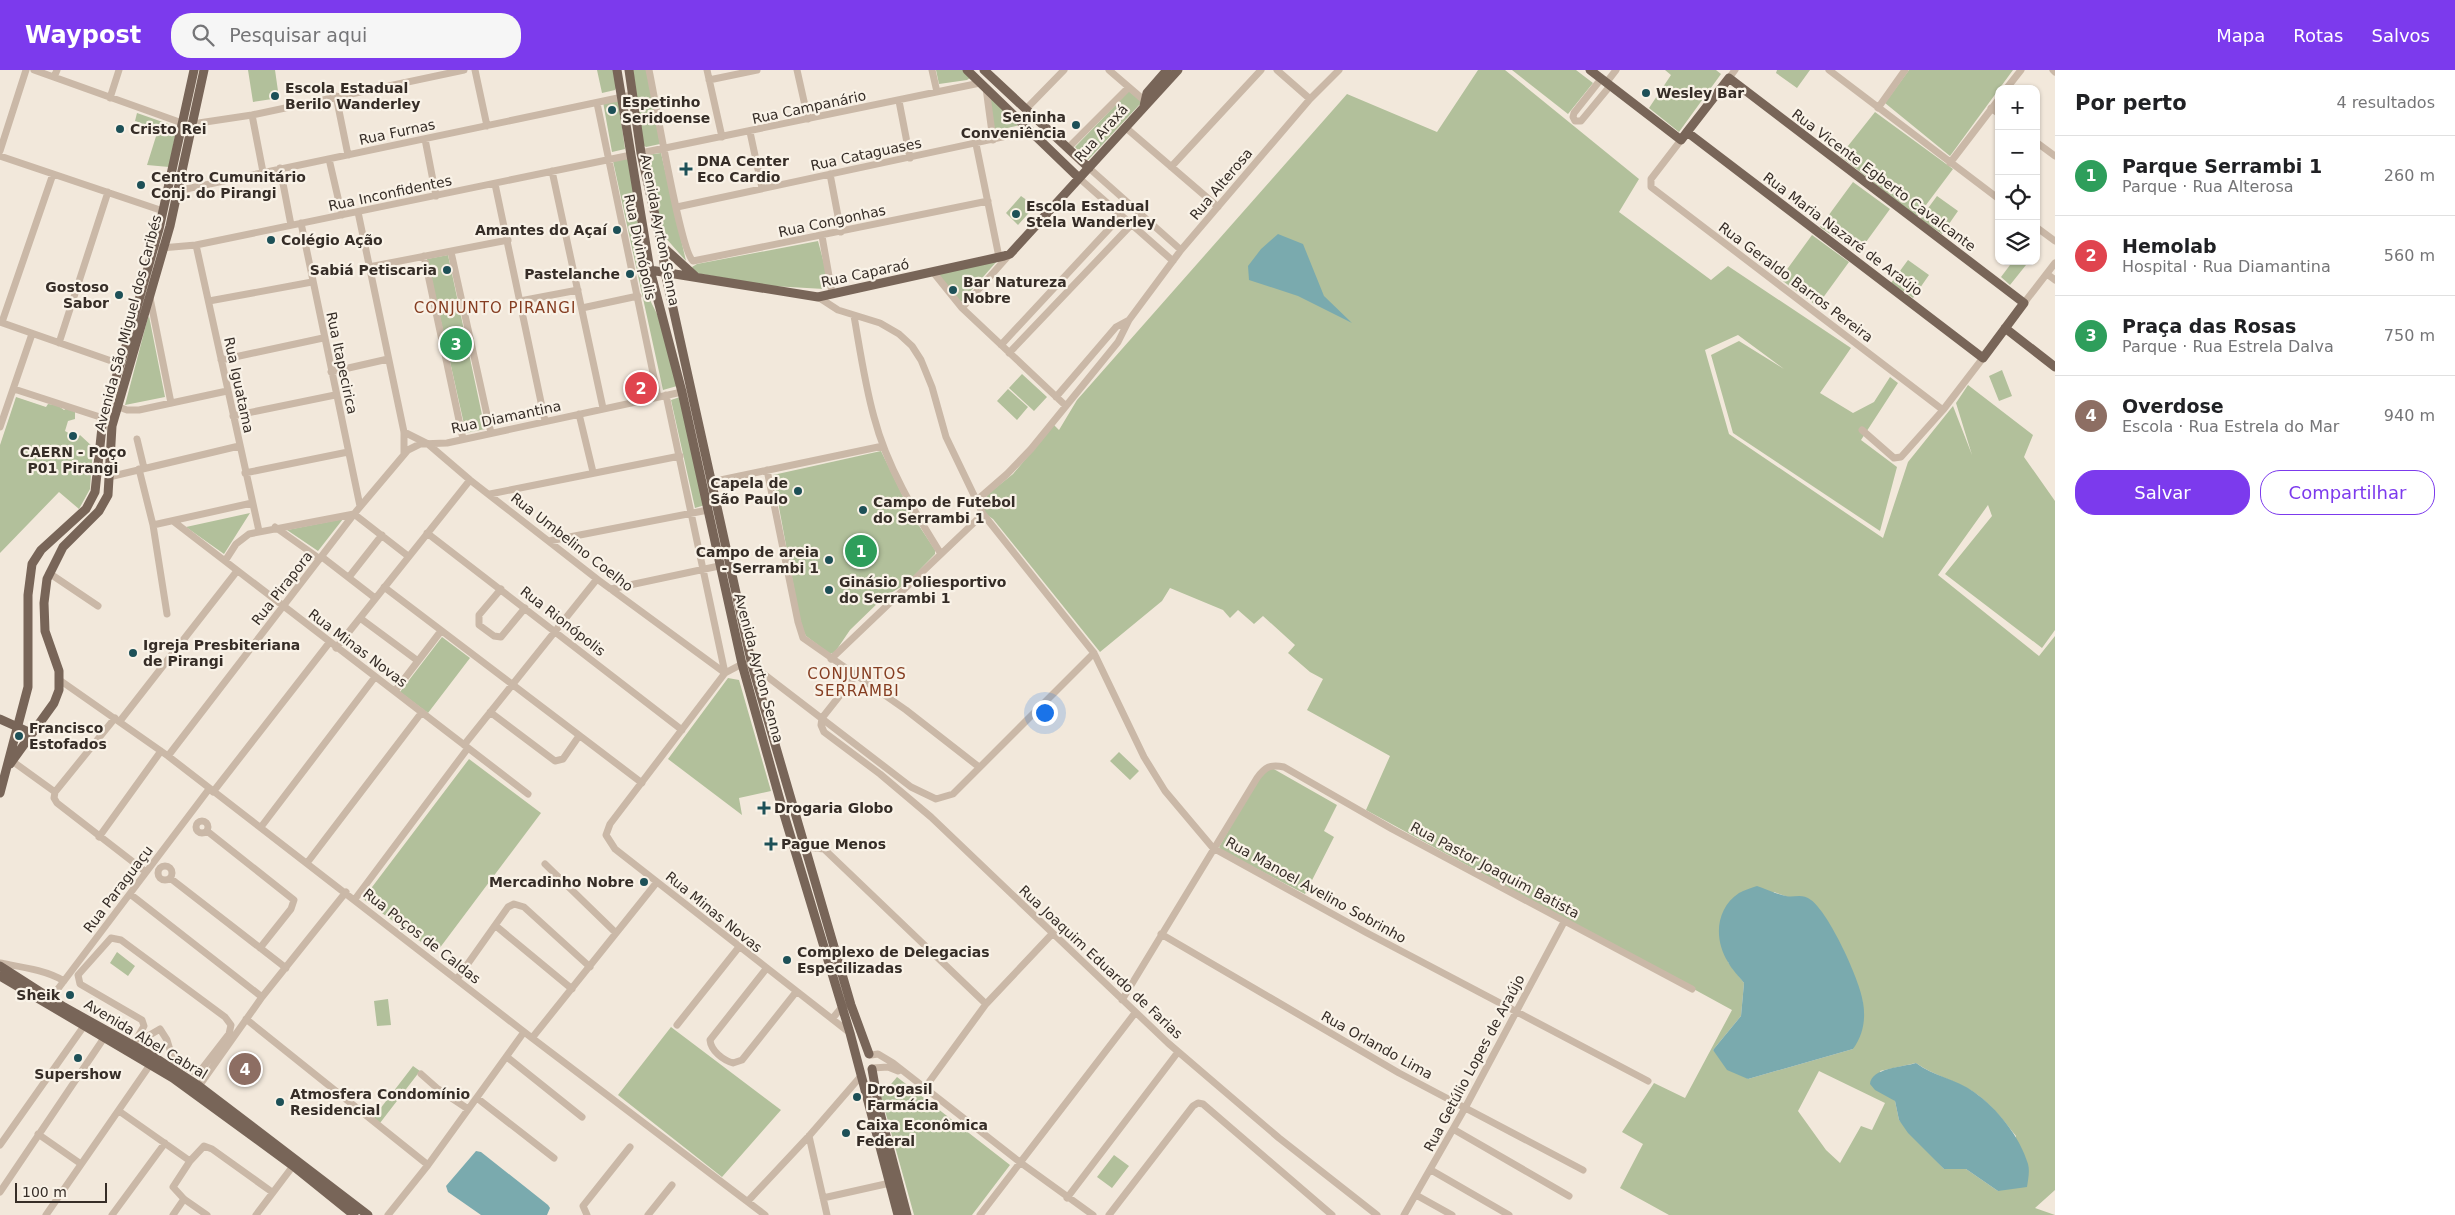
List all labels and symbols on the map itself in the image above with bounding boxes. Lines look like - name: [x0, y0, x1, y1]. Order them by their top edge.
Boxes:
- place label: Escola Estadual Berilo Wanderley: [285, 80, 420, 112]
- place label: Wesley Bar: [1656, 85, 1744, 101]
- street label: Rua Campanário: [751, 87, 867, 127]
- marker: Wesley Bar: [1640, 87, 1652, 99]
- marker: Escola Estadual Berilo Wanderley: [269, 90, 281, 102]
- place label: Espetinho Seridoense: [622, 94, 710, 126]
- street label: Rua Araxá: [1071, 101, 1131, 165]
- marker: Espetinho Seridoense: [606, 104, 618, 116]
- street label: Rua Vicente Egberto Cavalcante: [1789, 106, 1979, 254]
- place label: Seninha Conveniência: [961, 109, 1066, 141]
- street label: Rua Furnas: [357, 116, 437, 148]
- marker: Seninha Conveniência: [1070, 119, 1082, 131]
- place label: Cristo Rei: [130, 121, 207, 137]
- marker: Cristo Rei: [114, 123, 126, 135]
- street label: Rua Cataguases: [809, 134, 923, 174]
- street label: Rua Alterosa: [1186, 145, 1256, 223]
- street label: Avenida Ayrton Senna: [637, 153, 683, 307]
- place label: DNA Center Eco Cardio: [697, 153, 789, 185]
- marker: DNA Center Eco Cardio: [679, 162, 693, 176]
- place label: Centro Cumunitário Conj. do Pirangi: [151, 169, 306, 201]
- street label: Rua Maria Nazaré de Araújo: [1760, 169, 1926, 299]
- street label: Rua Inconfidentes: [327, 172, 453, 214]
- marker: Centro Cumunitário Conj. do Pirangi: [135, 179, 147, 191]
- street label: Rua Divinópolis: [621, 193, 659, 301]
- place label: Escola Estadual Stela Wanderley: [1026, 198, 1156, 230]
- street label: Rua Congonhas: [777, 202, 887, 240]
- marker: Escola Estadual Stela Wanderley: [1010, 208, 1022, 220]
- street label: Avenida São Miguel dos Caribés: [91, 213, 165, 433]
- street label: Rua Geraldo Barros Pereira: [1716, 219, 1876, 345]
- place label: Amantes do Açaí: [475, 222, 608, 238]
- marker: Amantes do Açaí: [611, 224, 623, 236]
- place label: Colégio Ação: [281, 232, 383, 248]
- marker: Colégio Ação: [265, 234, 277, 246]
- street label: Rua Caparaó: [819, 256, 911, 290]
- place label: Sabiá Petiscaria: [310, 262, 437, 278]
- marker: Sabiá Petiscaria: [441, 264, 453, 276]
- place label: Pastelanche: [524, 266, 620, 282]
- marker: Pastelanche: [624, 268, 636, 280]
- place label: Bar Natureza Nobre: [963, 274, 1067, 306]
- place label: Gostoso Sabor: [45, 279, 109, 311]
- marker: Bar Natureza Nobre: [947, 284, 959, 296]
- marker: Gostoso Sabor: [113, 289, 125, 301]
- district label: CONJUNTO PIRANGI: [414, 299, 576, 317]
- street label: Rua Itapecirica: [323, 310, 361, 416]
- pin: 3: [440, 325, 472, 363]
- street label: Rua Iguatama: [221, 336, 257, 434]
- pin: 2: [625, 369, 657, 407]
- street label: Rua Diamantina: [449, 398, 563, 436]
- marker: CAERN - Poço P01 Pirangi: [67, 430, 79, 442]
- place label: CAERN - Poço P01 Pirangi: [20, 444, 127, 476]
- place label: Capela de São Paulo: [710, 475, 788, 507]
- marker: Capela de São Paulo: [792, 485, 804, 497]
- street label: Rua Umbelino Coelho: [508, 489, 636, 595]
- place label: Campo de Futebol do Serrambi 1: [873, 494, 1016, 526]
- marker: Campo de Futebol do Serrambi 1: [857, 504, 869, 516]
- pin: 1: [845, 532, 877, 570]
- place label: Campo de areia - Serrambi 1: [696, 544, 819, 576]
- street label: Rua Pirapora: [248, 548, 316, 628]
- marker: Campo de areia - Serrambi 1: [823, 554, 835, 566]
- place label: Ginásio Poliesportivo do Serrambi 1: [839, 574, 1007, 606]
- street label: Rua Rionópolis: [517, 583, 609, 659]
- marker: Ginásio Poliesportivo do Serrambi 1: [823, 584, 835, 596]
- street label: Avenida Ayrton Senna: [731, 591, 787, 745]
- street label: Rua Minas Novas: [306, 606, 410, 690]
- place label: Igreja Presbiteriana de Pirangi: [143, 637, 300, 669]
- marker: Igreja Presbiteriana de Pirangi: [127, 647, 139, 659]
- district label: CONJUNTOS SERRAMBI: [807, 665, 907, 700]
- your location: [1032, 700, 1058, 726]
- place label: Francisco Estofados: [29, 720, 107, 752]
- marker: Francisco Estofados: [13, 730, 25, 742]
- place label: Drogaria Globo: [774, 800, 894, 816]
- marker: Drogaria Globo: [758, 802, 770, 814]
- street label: Rua Pastor Joaquim Batista: [1408, 819, 1582, 921]
- street label: Rua Manoel Avelino Sobrinho: [1223, 834, 1409, 946]
- place label: Pague Menos: [781, 836, 886, 852]
- marker: Pague Menos: [765, 838, 777, 850]
- street label: Rua Paraguaçu: [80, 842, 156, 936]
- street label: Rua Minas Novas: [663, 868, 765, 956]
- place label: Mercadinho Nobre: [489, 874, 634, 890]
- marker: Mercadinho Nobre: [638, 876, 650, 888]
- street label: Rua Joaquim Eduardo de Farias: [1016, 882, 1186, 1042]
- street label: Rua Poços de Caldas: [360, 885, 484, 987]
- place label: Complexo de Delegacias Especilizadas: [797, 944, 989, 976]
- marker: Complexo de Delegacias Especilizadas: [781, 954, 793, 966]
- street label: Rua Getúlio Lopes de Araújo: [1420, 972, 1528, 1154]
- place label: Sheik: [16, 987, 61, 1003]
- marker: Sheik: [64, 989, 76, 1001]
- street label: Avenida Abel Cabral: [81, 996, 211, 1082]
- street label: Rua Orlando Lima: [1318, 1008, 1436, 1082]
- pin: 4: [229, 1050, 261, 1088]
- marker: Supershow: [72, 1052, 84, 1064]
- place label: Supershow: [34, 1066, 122, 1082]
- place label: Drogasil Farmácia: [867, 1081, 939, 1113]
- place label: Atmosfera Condomínio Residencial: [290, 1086, 471, 1118]
- marker: Drogasil Farmácia: [851, 1091, 863, 1103]
- marker: Atmosfera Condomínio Residencial: [274, 1096, 286, 1108]
- place label: Caixa Econômica Federal: [856, 1117, 988, 1149]
- marker: Caixa Econômica Federal: [840, 1127, 852, 1139]
- scale bar: [15, 1180, 108, 1203]

